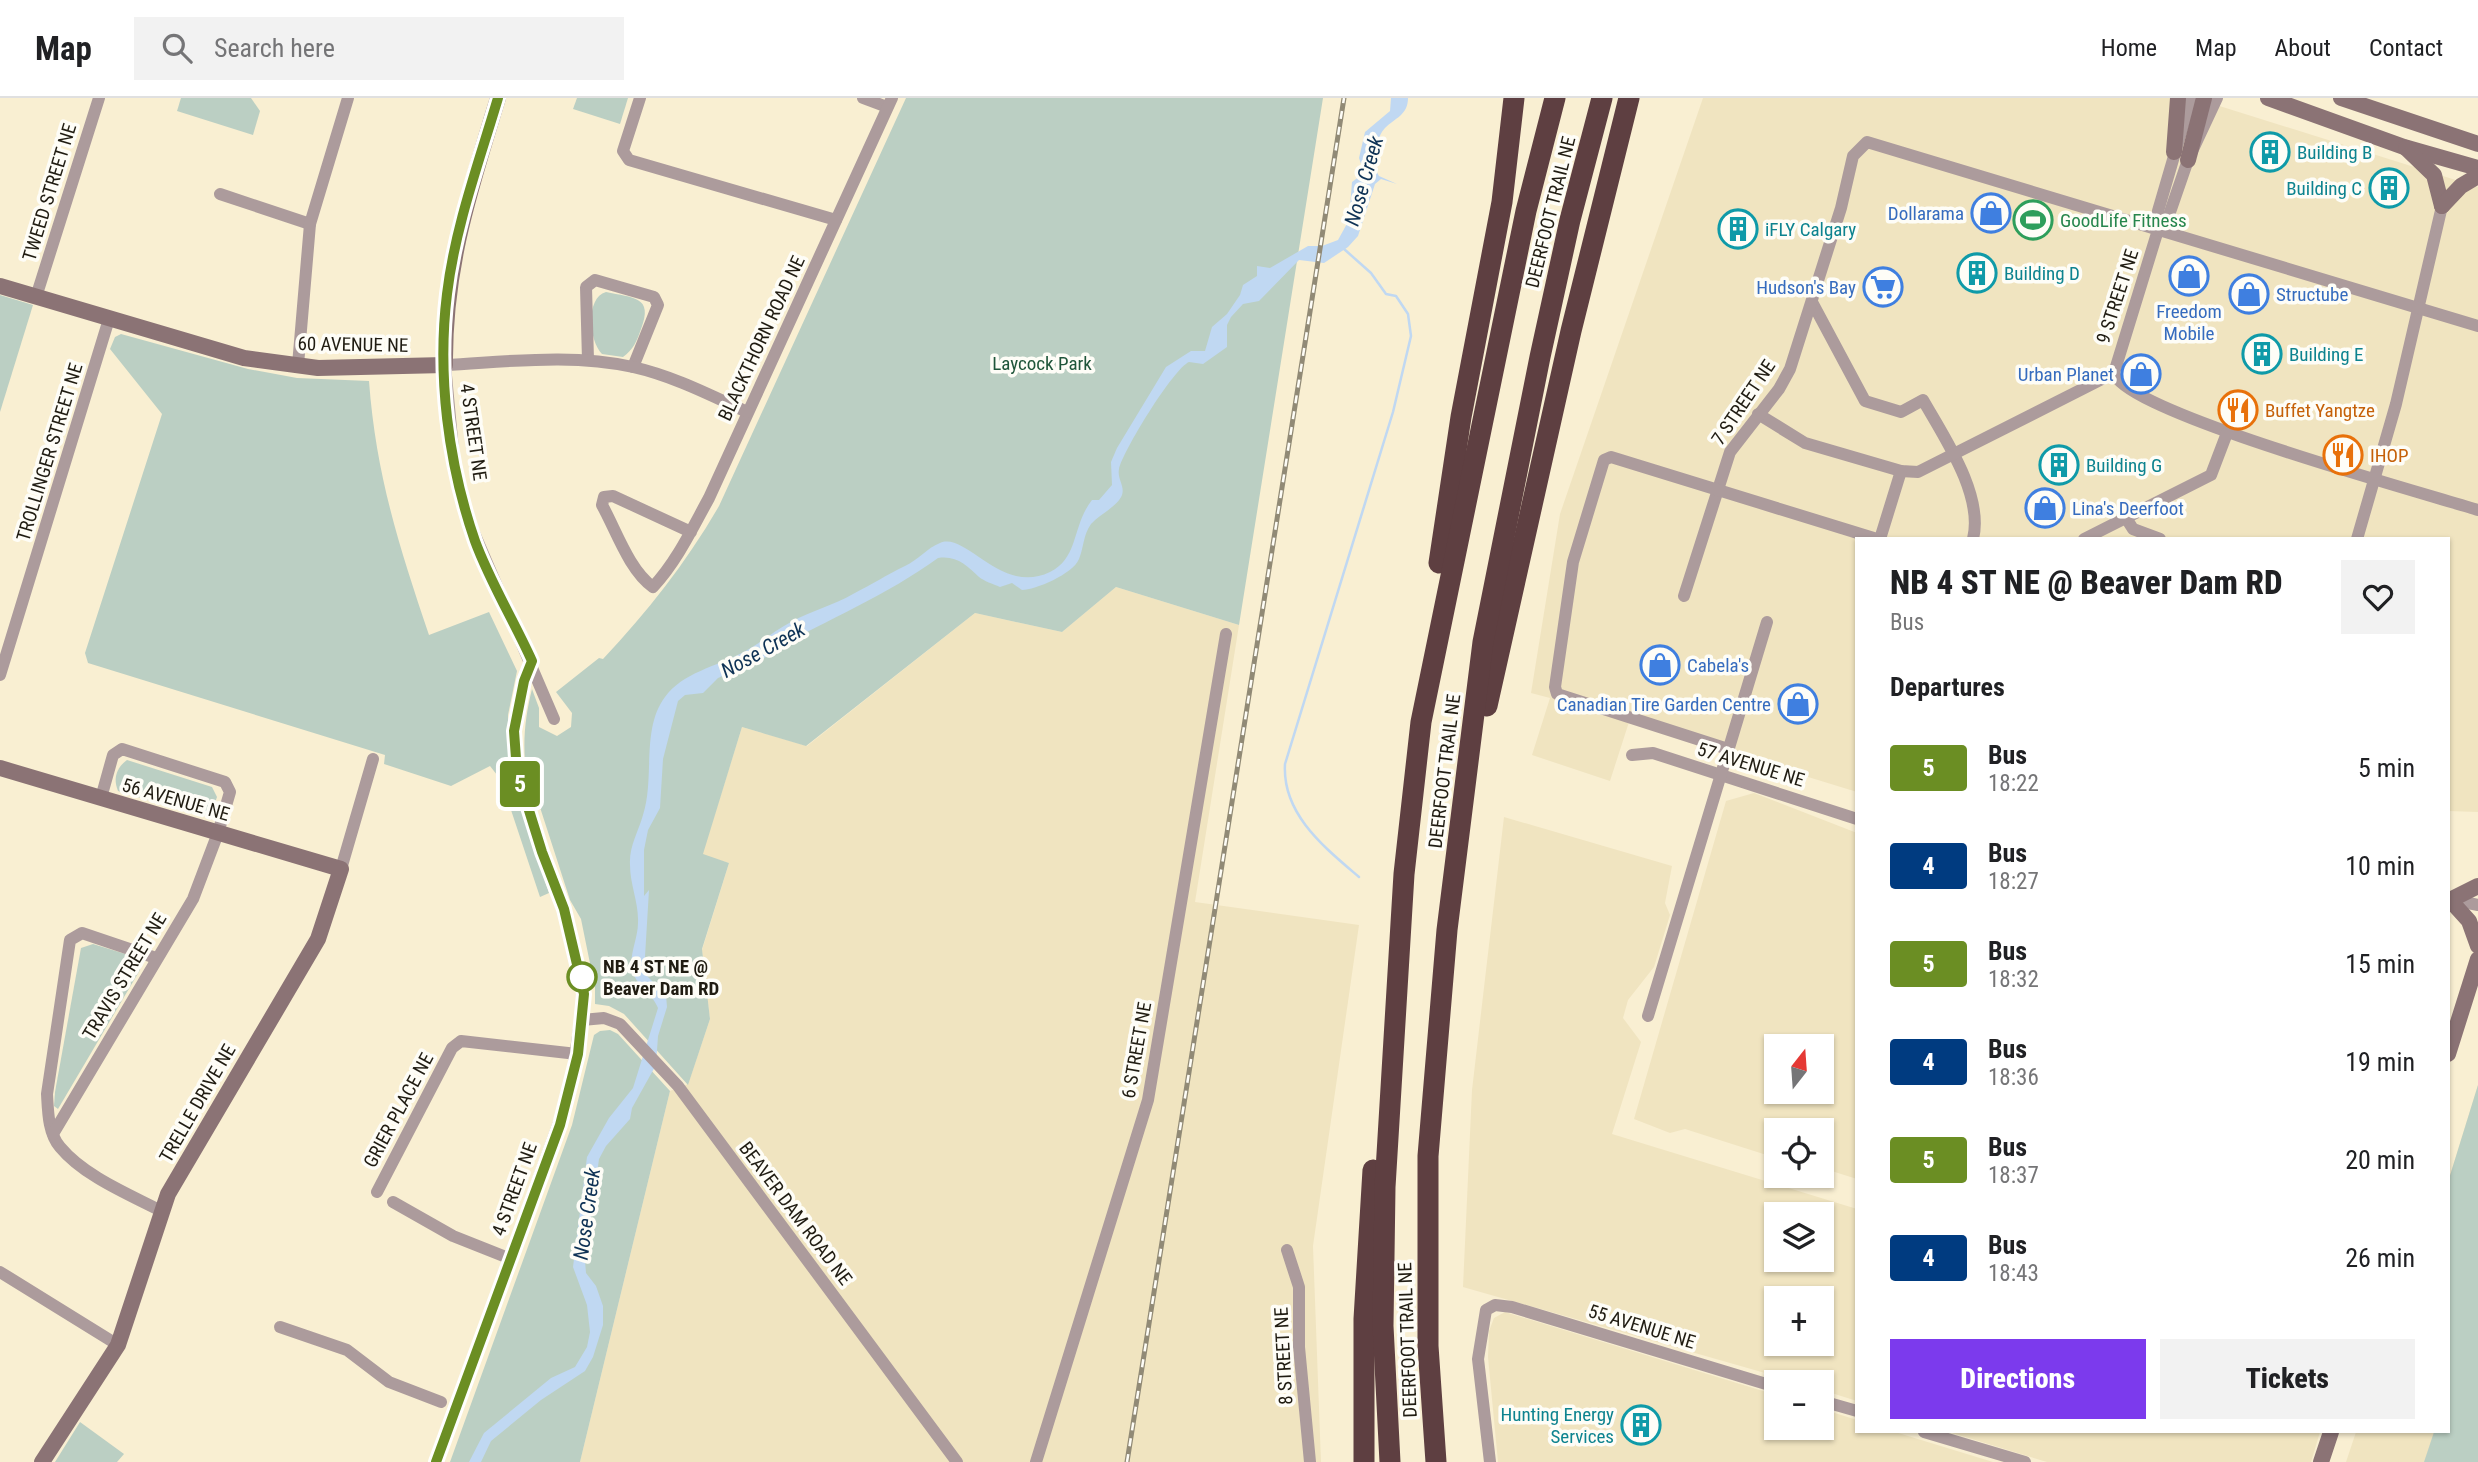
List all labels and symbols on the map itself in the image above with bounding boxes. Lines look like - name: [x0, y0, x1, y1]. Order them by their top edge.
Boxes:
- street label: TWEED STREET NE: [18, 121, 81, 264]
- building icon: Building B: [2249, 131, 2291, 173]
- water label: Nose Creek: [1340, 133, 1388, 229]
- street label: DEERFOOT TRAIL NE: [1521, 134, 1580, 290]
- place label: Building B: [2297, 141, 2372, 164]
- building icon: Building C: [2368, 167, 2410, 209]
- place label: Building C: [2286, 177, 2362, 200]
- shop icon: Dollarama: [1970, 192, 2012, 234]
- sports icon: GoodLife Fitness: [2012, 199, 2054, 241]
- place label: Dollarama: [1888, 202, 1964, 225]
- building icon: iFLY Calgary: [1717, 208, 1759, 250]
- place label: GoodLife Fitness: [2060, 209, 2187, 232]
- place label: iFLY Calgary: [1765, 218, 1856, 241]
- street label: 9 STREET NE: [2091, 246, 2144, 346]
- street label: BLACKTHORN ROAD NE: [713, 252, 810, 424]
- building icon: Building D: [1956, 252, 1998, 294]
- shop icon: Freedom Mobile: [2168, 255, 2210, 297]
- place label: Building D: [2004, 262, 2080, 285]
- supermarket icon: Hudson's Bay: [1862, 266, 1904, 308]
- shop icon: Structube: [2228, 273, 2270, 315]
- place label: Hudson's Bay: [1756, 276, 1856, 299]
- place label: Structube: [2276, 283, 2348, 306]
- place label: Freedom Mobile: [2156, 300, 2222, 345]
- street label: 60 AVENUE NE: [297, 332, 409, 357]
- building icon: Building E: [2241, 333, 2283, 375]
- place label: Building E: [2289, 343, 2363, 366]
- park label: Laycock Park: [992, 352, 1092, 375]
- shop icon: Urban Planet: [2120, 353, 2162, 395]
- street label: 7 STREET NE: [1707, 355, 1780, 449]
- street label: TROLLINGER STREET NE: [11, 360, 88, 544]
- place label: Urban Planet: [2018, 363, 2114, 386]
- street label: 4 STREET NE: [455, 382, 492, 482]
- restaurant icon: Buffet Yangtze: [2217, 389, 2259, 431]
- place label: Buffet Yangtze: [2265, 399, 2375, 422]
- restaurant icon: IHOP: [2322, 434, 2364, 476]
- building icon: Building G: [2038, 444, 2080, 486]
- place label: IHOP: [2370, 444, 2408, 467]
- place label: Building G: [2086, 454, 2162, 477]
- shop icon: Lina's Deerfoot: [2024, 487, 2066, 529]
- place label: Lina's Deerfoot: [2072, 497, 2184, 520]
- water label: Nose Creek: [717, 617, 810, 683]
- shop icon: Cabela's: [1639, 644, 1681, 686]
- place label: Cabela's: [1687, 654, 1749, 677]
- shop icon: Canadian Tire Garden Centre: [1777, 683, 1819, 725]
- street label: DEERFOOT TRAIL NE: [1424, 693, 1465, 850]
- place label: Canadian Tire Garden Centre: [1557, 693, 1771, 716]
- street label: 57 AVENUE NE: [1694, 737, 1807, 792]
- line badge: 5: [497, 761, 543, 807]
- street label: 56 AVENUE NE: [119, 773, 232, 826]
- street label: TRAVIS STREET NE: [78, 909, 171, 1044]
- place label: NB 4 ST NE @ Beaver Dam RD: [603, 955, 719, 1000]
- marker: NB 4 ST NE @ Beaver Dam RD: [567, 962, 597, 992]
- street label: 6 STREET NE: [1117, 1000, 1156, 1100]
- north arrow: [1764, 1034, 1834, 1104]
- street label: TRELLE DRIVE NE: [154, 1040, 241, 1166]
- street label: GRIER PLACE NE: [359, 1049, 438, 1171]
- street label: BEAVER DAM ROAD NE: [734, 1137, 857, 1290]
- street label: 4 STREET NE: [487, 1139, 542, 1239]
- water label: Nose Creek: [569, 1166, 605, 1261]
- street label: DEERFOOT TRAIL NE: [1393, 1262, 1422, 1418]
- street label: 55 AVENUE NE: [1585, 1299, 1698, 1354]
- street label: 8 STREET NE: [1269, 1307, 1298, 1405]
- place label: Hunting Energy Services: [1500, 1403, 1614, 1448]
- building icon: Hunting Energy Services: [1620, 1404, 1662, 1446]

